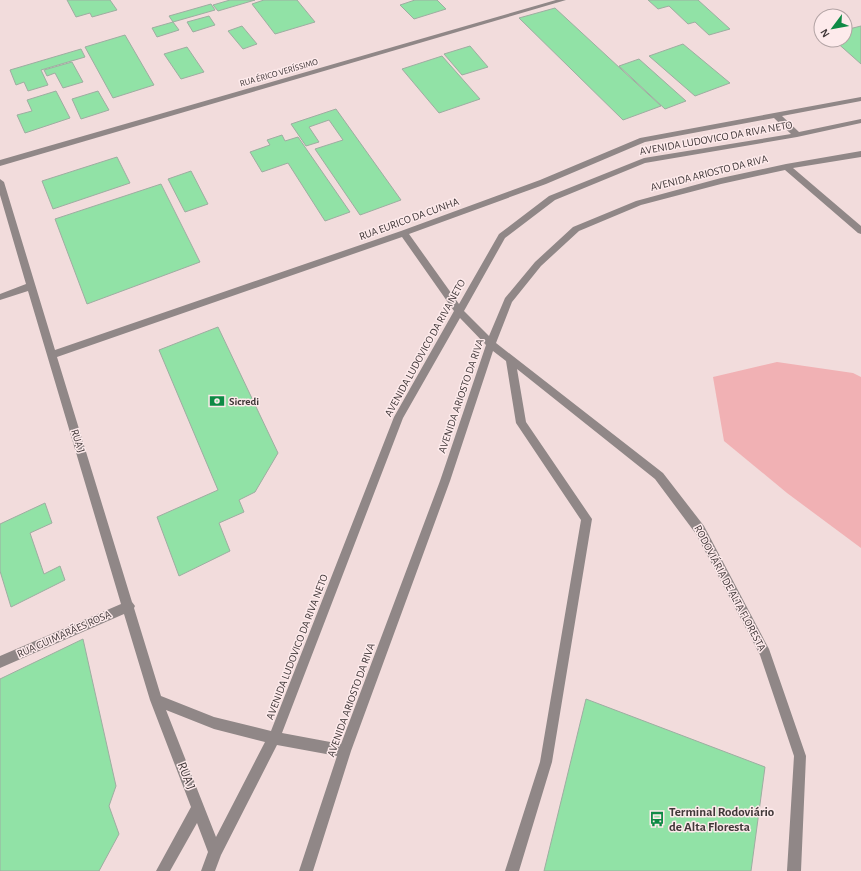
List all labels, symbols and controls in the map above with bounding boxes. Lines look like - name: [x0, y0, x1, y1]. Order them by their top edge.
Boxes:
- north arrow: [813, 8, 853, 48]
- text: N: [818, 27, 832, 39]
- street label: RUA ÉRICO VERÍSSIMO: [239, 56, 319, 88]
- street label: AVENIDA LUDOVICO DA RIVA NETO: [639, 119, 793, 157]
- street label: AVENIDA ARIOSTO DA RIVA: [649, 153, 769, 193]
- street label: RUA EURICO DA CUNHA: [358, 196, 461, 242]
- street label: AVENIDA LUDOVICO DA RIVA NETO: [383, 278, 467, 418]
- street label: AVENIDA ARIOSTO DA RIVA: [436, 337, 486, 455]
- bank icon: Sicredi: [208, 392, 226, 410]
- place label: Sicredi: [229, 396, 259, 407]
- street label: RUA J: [69, 428, 87, 454]
- street label: RODOVIÁRIA DE ALTA FLORESTA: [692, 523, 769, 653]
- street label: AVENIDA LUDOVICO DA RIVA NETO: [264, 573, 330, 721]
- street label: RUA GUIMARÃES ROSA: [15, 608, 113, 660]
- street label: AVENIDA ARIOSTO DA RIVA: [325, 641, 377, 758]
- street label: RUA J: [175, 760, 197, 792]
- place label: Terminal Rodoviário de Alta Floresta: [669, 806, 775, 834]
- bus stop icon: Terminal Rodoviário de Alta Floresta: [648, 810, 666, 828]

